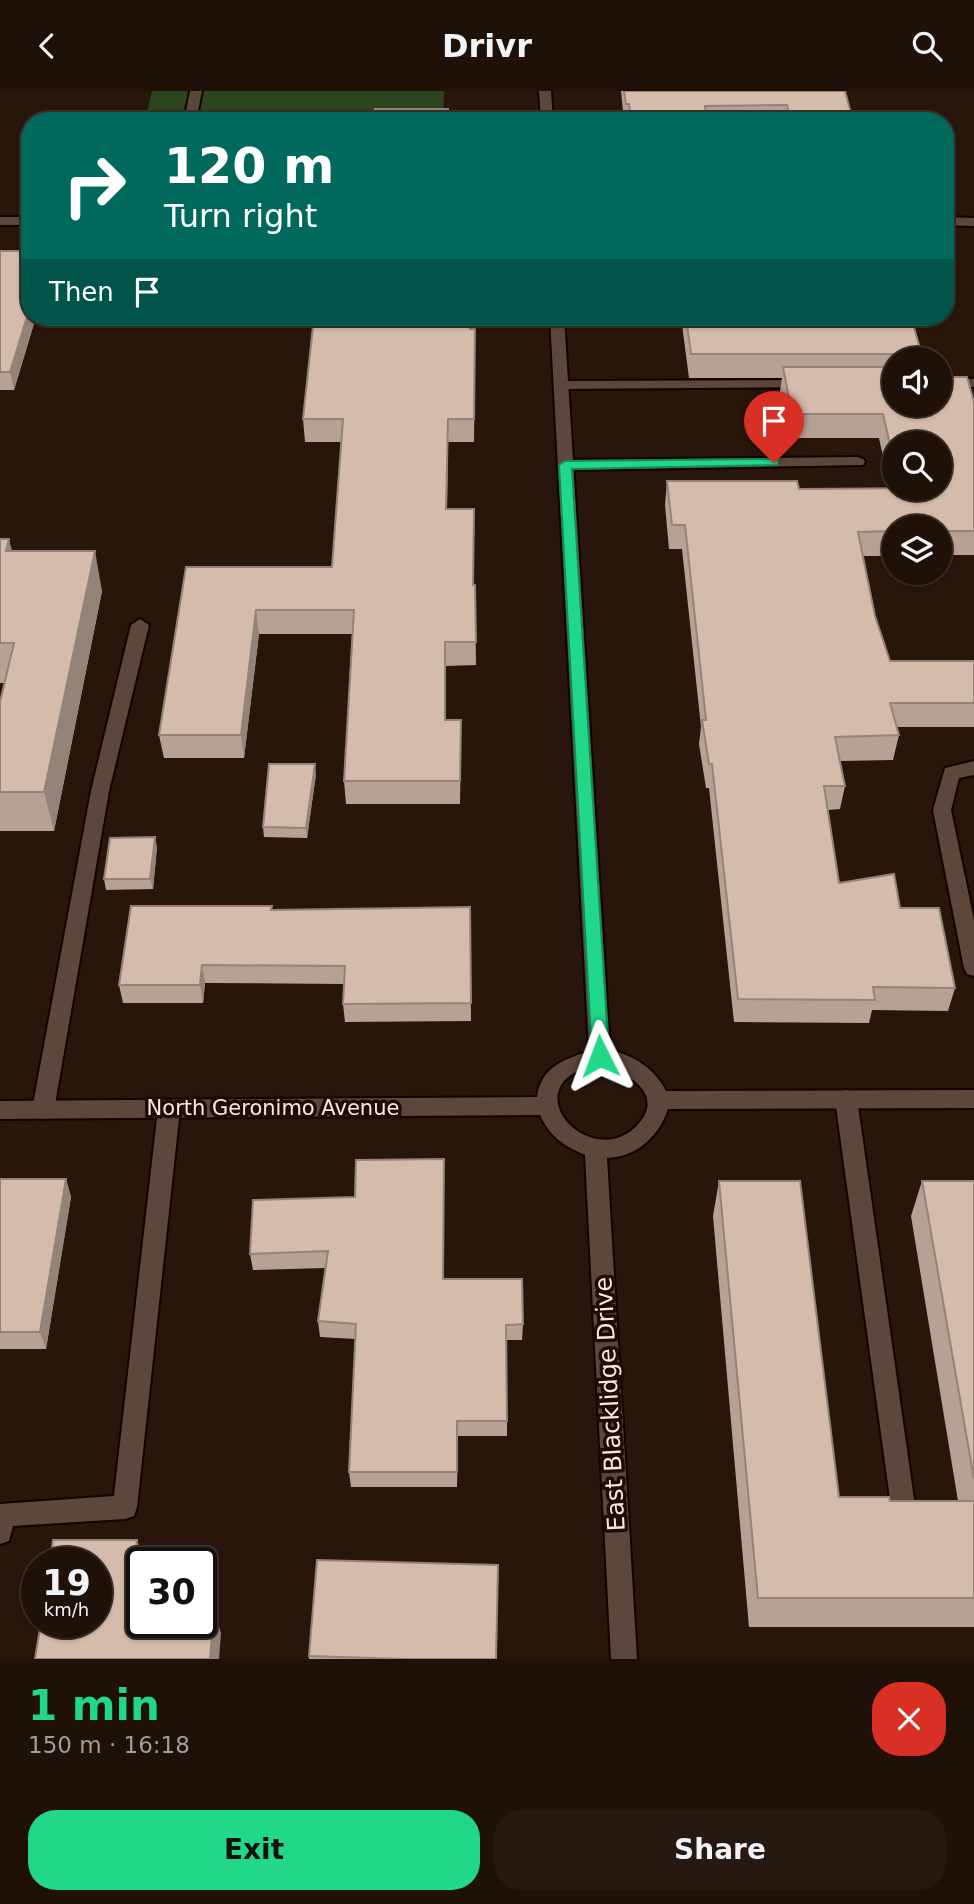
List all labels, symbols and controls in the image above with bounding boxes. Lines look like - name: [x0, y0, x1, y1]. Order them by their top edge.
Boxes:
- icon: back: [28, 27, 66, 65]
- text: Drivr: [442, 27, 532, 65]
- icon: search: [908, 27, 946, 65]
- text: 120 m: [164, 138, 334, 195]
- icon: right: [49, 140, 140, 231]
- text: Turn right: [164, 197, 317, 235]
- icon: arrive: [128, 273, 166, 311]
- text: Then: [49, 277, 114, 307]
- map controls: [882, 347, 952, 585]
- button: sound: [882, 347, 952, 417]
- pin: [744, 391, 804, 463]
- icon: arrive: [755, 402, 793, 440]
- button: search: [882, 431, 952, 501]
- button: layers: [882, 515, 952, 585]
- position arrow: [563, 1019, 637, 1093]
- street label: North Geronimo Avenue: [147, 1096, 399, 1120]
- street label: East Blacklidge Drive: [589, 1276, 631, 1532]
- speed limit sign: 30: [126, 1547, 217, 1638]
- text: 19: [42, 1563, 91, 1603]
- text: km/h: [44, 1599, 89, 1620]
- text: 1 min: [28, 1681, 160, 1730]
- button: close: [872, 1682, 946, 1756]
- text: 150 m · 16:18: [28, 1732, 190, 1758]
- button: Exit: [28, 1810, 480, 1890]
- button: Share: [494, 1810, 946, 1890]

